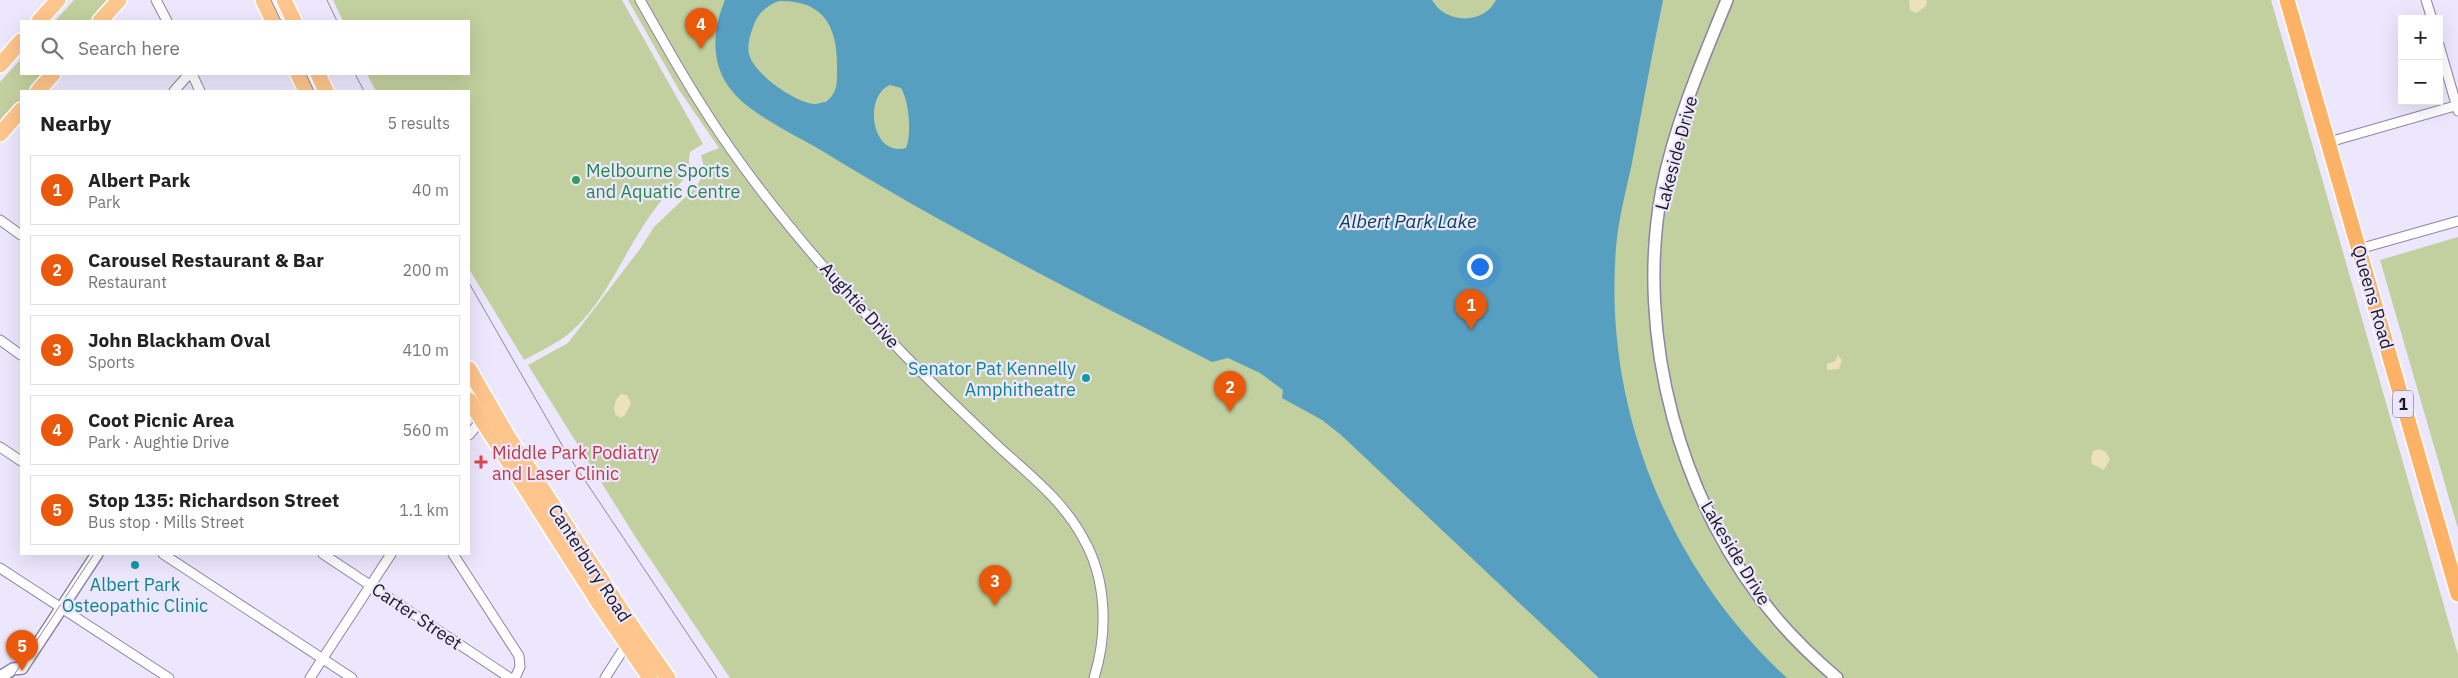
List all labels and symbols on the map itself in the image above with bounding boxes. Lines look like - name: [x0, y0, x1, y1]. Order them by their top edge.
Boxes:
- pin: 4: [685, 8, 717, 49]
- street label: Lakeside Drive: [1650, 93, 1702, 213]
- place label: Melbourne Sports and Aquatic Centre: [586, 159, 741, 203]
- marker: Melbourne Sports and Aquatic Centre: [570, 174, 582, 186]
- water label: Albert Park Lake: [1338, 209, 1477, 233]
- street label: Queens Road: [2347, 242, 2399, 352]
- your location: [1467, 254, 1493, 280]
- street label: Aughtie Drive: [815, 257, 905, 353]
- pin: 1: [1455, 289, 1487, 330]
- place label: Senator Pat Kennelly Amphitheatre: [908, 357, 1076, 401]
- pin: 2: [1214, 371, 1246, 412]
- marker: Senator Pat Kennelly Amphitheatre: [1080, 372, 1092, 384]
- road number: 1: [2393, 390, 2413, 418]
- place label: Middle Park Podiatry and Laser Clinic: [492, 441, 659, 485]
- marker: Middle Park Podiatry and Laser Clinic: [474, 455, 488, 469]
- street label: Lakeside Drive: [1696, 497, 1776, 609]
- street label: Canterbury Road: [543, 500, 637, 626]
- marker: Albert Park Osteopathic Clinic: [129, 559, 141, 571]
- pin: 3: [979, 565, 1011, 606]
- place label: Albert Park Osteopathic Clinic: [62, 573, 208, 617]
- street label: Carter Street: [368, 577, 466, 655]
- pin: 5: [6, 630, 38, 671]

